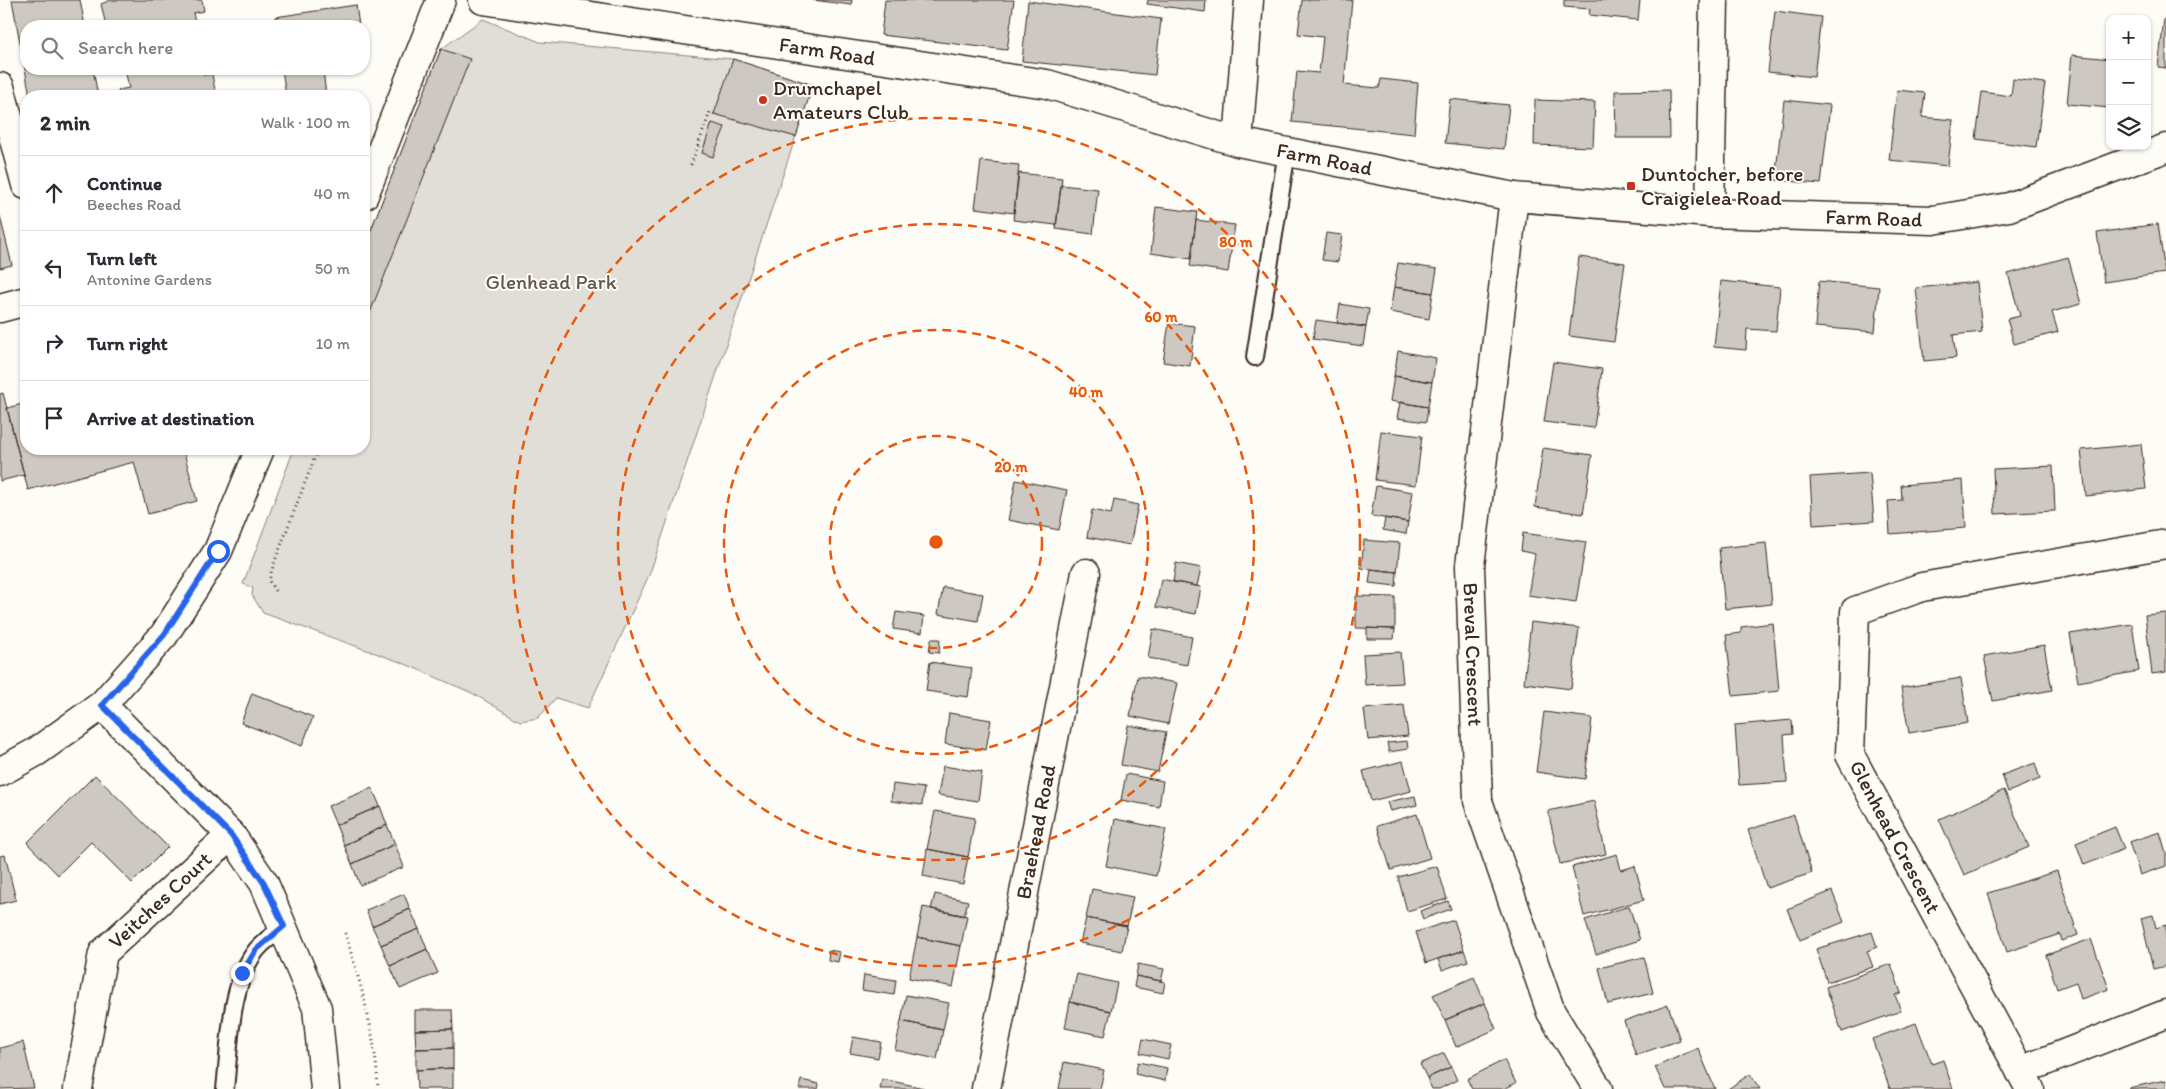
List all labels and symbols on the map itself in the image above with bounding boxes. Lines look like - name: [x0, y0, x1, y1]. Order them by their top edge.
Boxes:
- street label: Farm Road: [777, 31, 878, 70]
- place label: Drumchapel Amateurs Club: [773, 75, 909, 124]
- marker: Drumchapel Amateurs Club: [757, 94, 769, 106]
- street label: Farm Road: [1275, 137, 1375, 181]
- place label: Duntocher, before Craigielea Road: [1641, 161, 1803, 210]
- marker: Duntocher, before Craigielea Road: [1625, 180, 1637, 192]
- street label: Farm Road: [1825, 204, 1923, 232]
- text: 80 m: [1219, 233, 1253, 251]
- park label: Glenhead Park: [485, 269, 617, 294]
- text: 60 m: [1144, 308, 1178, 326]
- text: 40 m: [1069, 383, 1104, 401]
- text: 20 m: [994, 458, 1028, 476]
- centre of rings: [927, 533, 945, 551]
- route start: [207, 540, 230, 563]
- street label: Breval Crescent: [1459, 582, 1488, 727]
- street label: Glenhead Crescent: [1845, 756, 1946, 918]
- street label: Braehead Road: [1010, 762, 1061, 901]
- street label: Veitches Court: [103, 846, 217, 954]
- route end: [231, 962, 254, 985]

